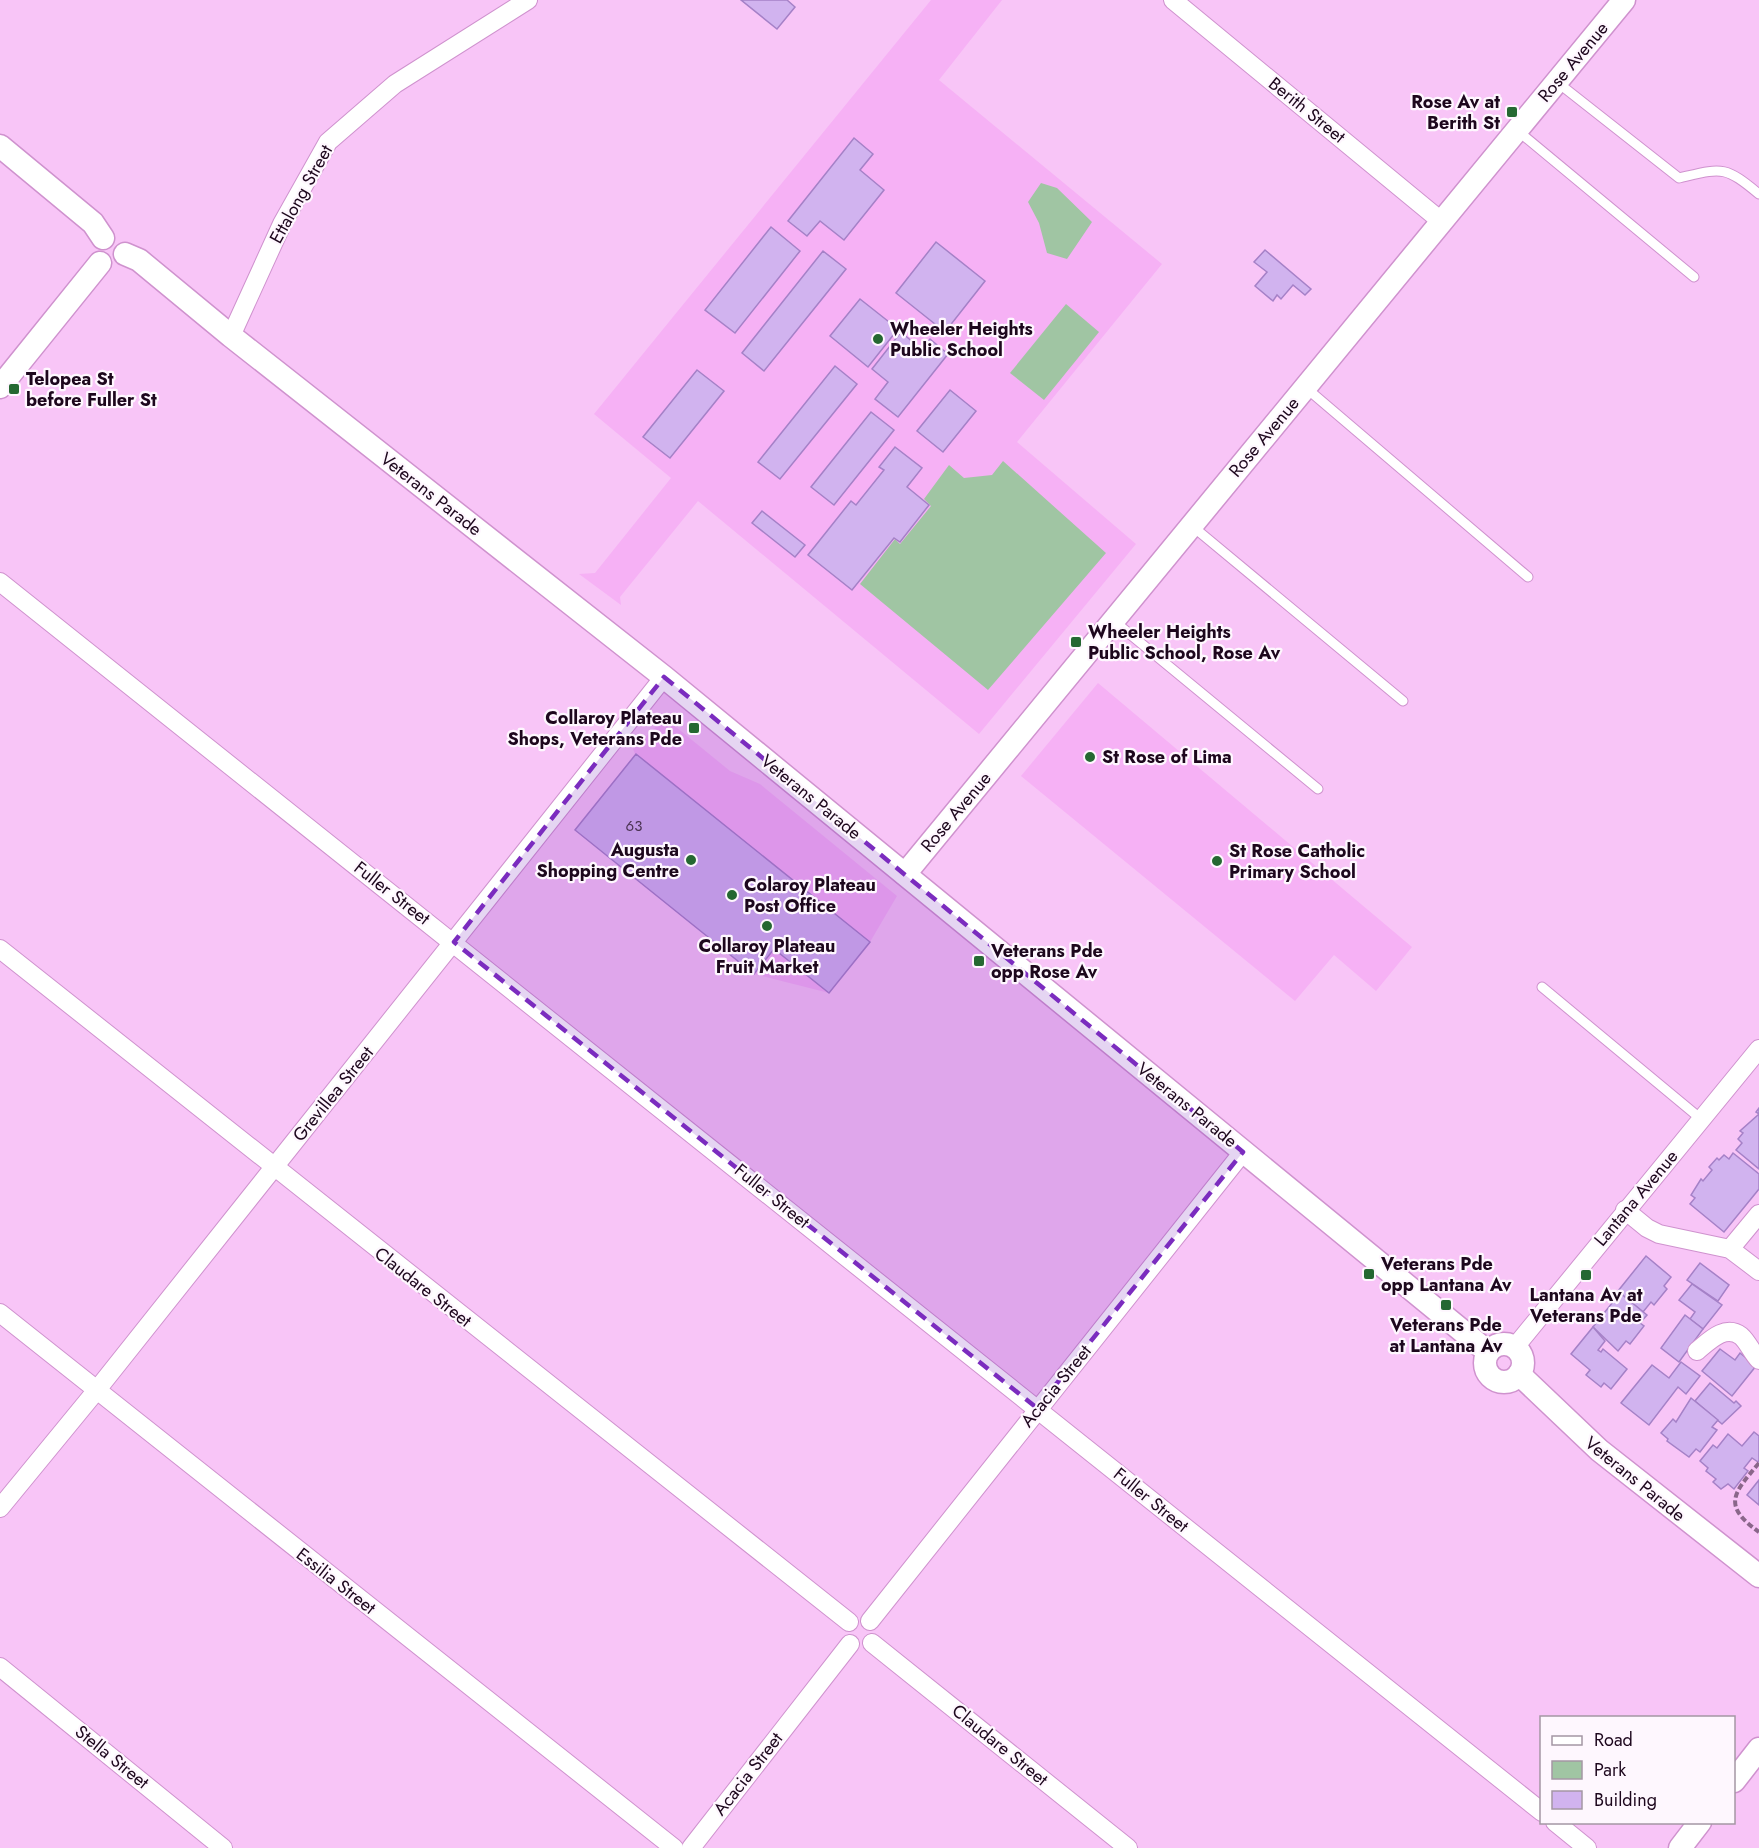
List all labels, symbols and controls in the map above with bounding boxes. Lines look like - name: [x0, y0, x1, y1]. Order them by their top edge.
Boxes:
- street label: Rose Avenue: [1532, 16, 1614, 108]
- street label: Berith Street: [1263, 71, 1352, 150]
- place label: Rose Av at Berith St: [1411, 89, 1500, 136]
- marker: Rose Av at Berith St: [1505, 105, 1519, 119]
- street label: Ettalong Street: [263, 139, 339, 248]
- place label: Wheeler Heights Public School: [890, 316, 1033, 363]
- marker: Wheeler Heights Public School: [871, 332, 885, 346]
- place label: Telopea St before Fuller St: [26, 366, 157, 413]
- marker: Telopea St before Fuller St: [7, 382, 21, 396]
- street label: Rose Avenue: [1223, 391, 1305, 483]
- street label: Veterans Parade: [375, 446, 487, 542]
- place label: Wheeler Heights Public School, Rose Av: [1088, 619, 1281, 666]
- marker: Wheeler Heights Public School, Rose Av: [1069, 635, 1083, 649]
- place label: Collaroy Plateau Shops, Veterans Pde: [508, 705, 682, 752]
- marker: Collaroy Plateau Shops, Veterans Pde: [687, 721, 701, 735]
- place label: St Rose of Lima: [1102, 744, 1232, 770]
- street label: Veterans Parade: [755, 748, 867, 846]
- marker: St Rose of Lima: [1083, 750, 1097, 764]
- street label: Rose Avenue: [915, 766, 997, 858]
- house number: 63: [626, 815, 642, 837]
- place label: Augusta Shopping Centre: [537, 837, 679, 884]
- place label: St Rose Catholic Primary School: [1229, 838, 1365, 885]
- marker: Augusta Shopping Centre: [684, 853, 698, 867]
- marker: St Rose Catholic Primary School: [1210, 854, 1224, 868]
- street label: Fuller Street: [348, 855, 436, 931]
- place label: Colaroy Plateau Post Office: [744, 872, 876, 919]
- marker: Colaroy Plateau Post Office: [725, 888, 739, 902]
- marker: Collaroy Plateau Fruit Market: [760, 919, 774, 933]
- place label: Collaroy Plateau Fruit Market: [699, 933, 835, 980]
- place label: Veterans Pde opp Rose Av: [990, 938, 1103, 985]
- marker: Veterans Pde opp Rose Av: [972, 954, 986, 968]
- street label: Grevillea Street: [286, 1040, 380, 1147]
- street label: Veterans Parade: [1131, 1056, 1243, 1154]
- street label: Lantana Avenue: [1588, 1144, 1684, 1252]
- street label: Fuller Street: [729, 1158, 816, 1235]
- street label: Claudare Street: [369, 1241, 478, 1334]
- place label: Veterans Pde opp Lantana Av: [1380, 1251, 1512, 1298]
- marker: Veterans Pde opp Lantana Av: [1362, 1267, 1376, 1281]
- marker: Lantana Av at Veterans Pde: [1579, 1268, 1593, 1282]
- place label: Lantana Av at Veterans Pde: [1529, 1282, 1643, 1329]
- marker: Veterans Pde at Lantana Av: [1439, 1298, 1453, 1312]
- place label: Veterans Pde at Lantana Av: [1389, 1312, 1503, 1359]
- street label: Acacia Street: [1015, 1339, 1098, 1433]
- street label: Veterans Parade: [1579, 1430, 1691, 1528]
- street label: Fuller Street: [1108, 1462, 1195, 1539]
- street label: Essilia Street: [291, 1542, 382, 1621]
- street label: Claudare Street: [946, 1698, 1054, 1792]
- legend: [1540, 1716, 1735, 1824]
- street label: Stella Street: [69, 1719, 155, 1795]
- street label: Acacia Street: [707, 1726, 789, 1821]
- text: Road: [1594, 1727, 1633, 1753]
- text: Park: [1594, 1757, 1626, 1783]
- text: Building: [1594, 1787, 1657, 1813]

